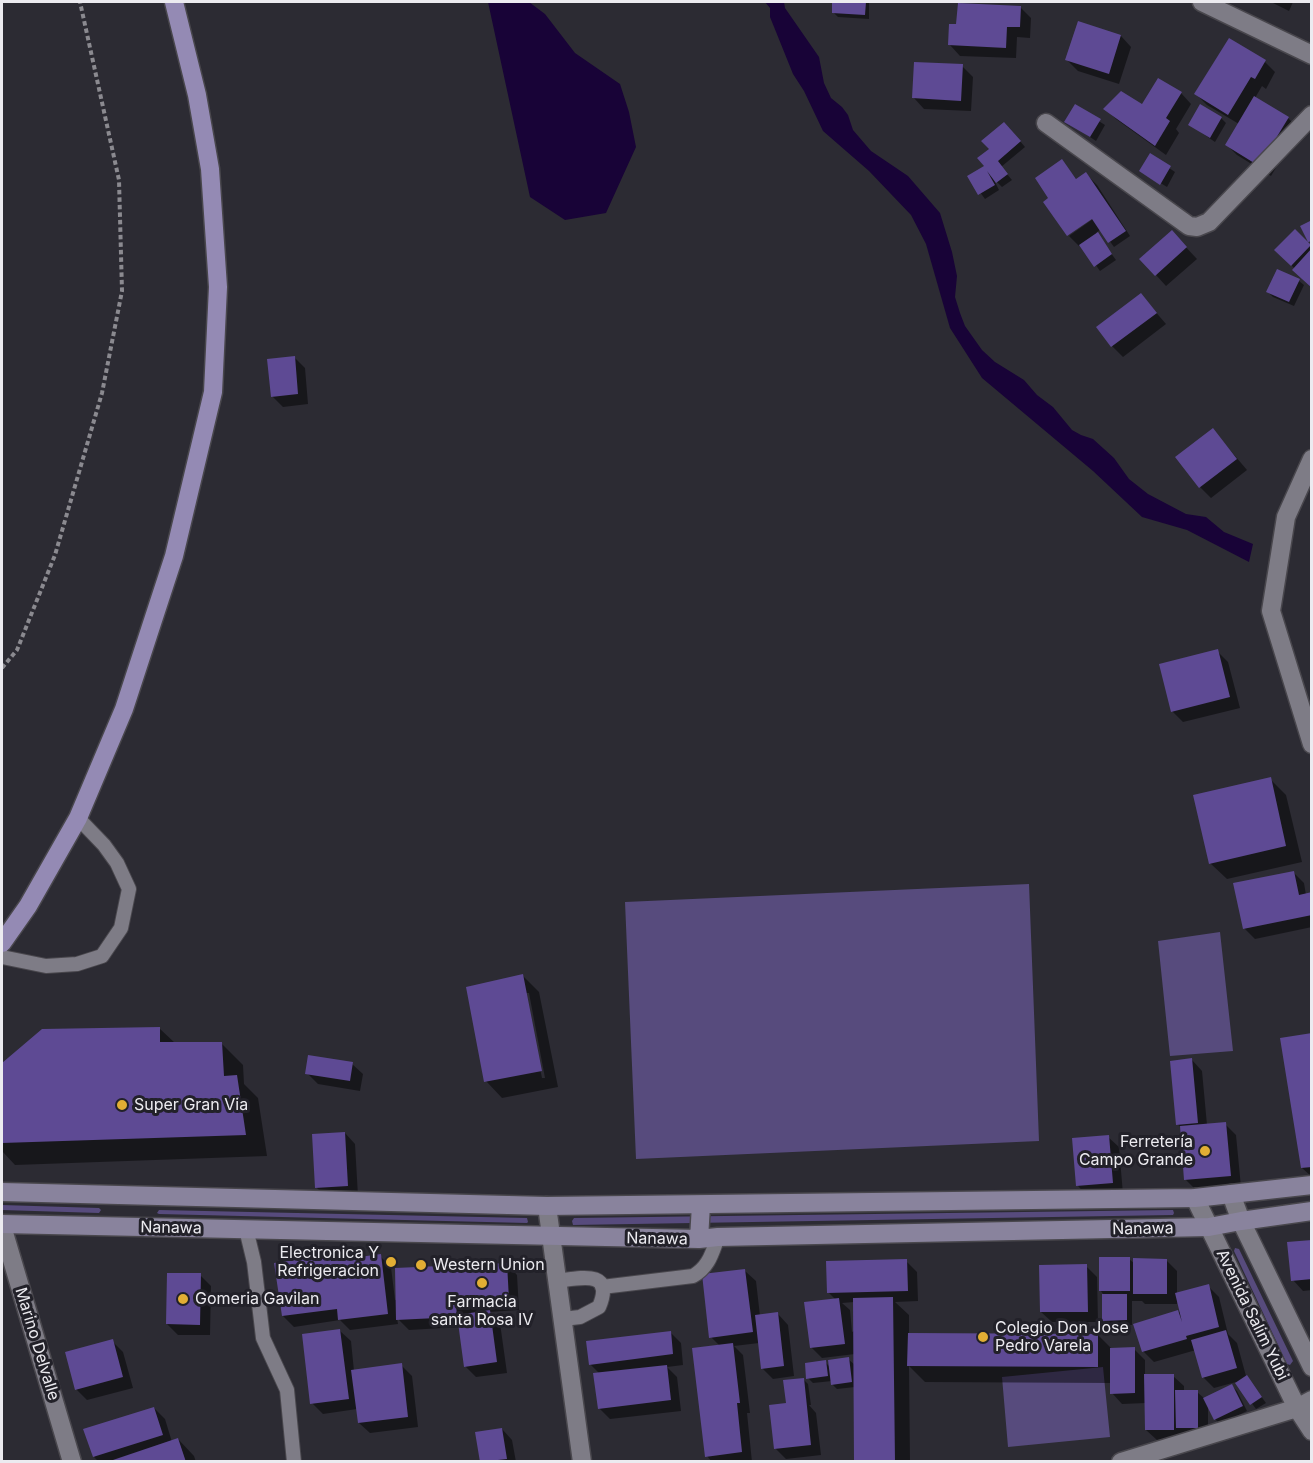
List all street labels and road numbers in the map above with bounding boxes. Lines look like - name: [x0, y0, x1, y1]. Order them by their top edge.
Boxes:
- street label: Nanawa: [140, 1218, 202, 1238]
- street label: Nanawa: [1112, 1219, 1174, 1239]
- street label: Nanawa: [626, 1229, 688, 1249]
- street label: Avenida Salim Yubi: [1212, 1246, 1292, 1384]
- street label: Marino Delvalle: [11, 1285, 63, 1403]

